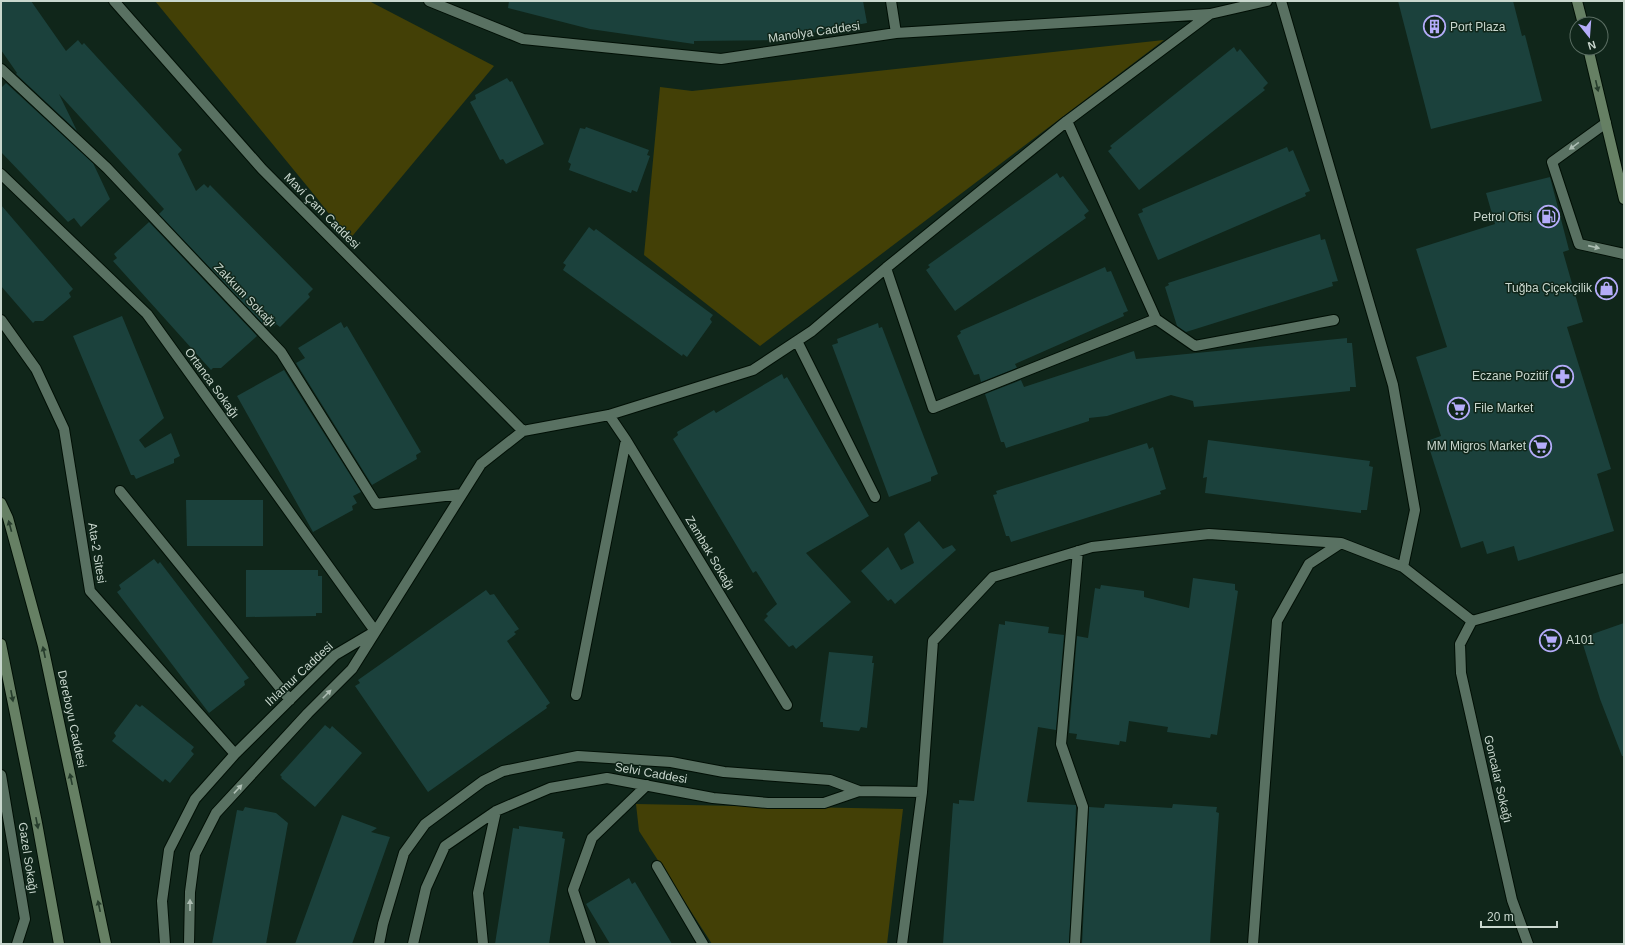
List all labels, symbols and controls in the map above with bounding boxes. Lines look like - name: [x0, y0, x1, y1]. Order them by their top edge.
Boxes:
- building icon: Port Plaza: [1421, 14, 1447, 40]
- north arrow: [1569, 16, 1609, 56]
- street label: Manolya Caddesi: [767, 19, 861, 45]
- place label: Port Plaza: [1450, 20, 1506, 34]
- text: N: [1586, 39, 1597, 52]
- one-way arrow: [1595, 80, 1601, 92]
- one-way arrow: [1569, 141, 1580, 150]
- street label: Mavi Çam Caddesi: [281, 170, 363, 252]
- fuel station icon: Petrol Ofisi: [1535, 204, 1561, 230]
- place label: Petrol Ofisi: [1473, 210, 1532, 224]
- one-way arrow: [1588, 245, 1600, 251]
- street label: Zakkum Sokağı: [211, 260, 279, 330]
- shop icon: Tuğba Çiçekçilik: [1594, 275, 1620, 301]
- place label: Tuğba Çiçekçilik: [1505, 281, 1593, 295]
- street label: Ortanca Sokağı: [182, 345, 242, 421]
- pharmacy icon: Eczane Pozitif: [1550, 363, 1576, 389]
- place label: Eczane Pozitif: [1472, 369, 1549, 383]
- supermarket icon: File Market: [1446, 395, 1472, 421]
- place label: File Market: [1474, 401, 1534, 415]
- supermarket icon: MM Migros Market: [1528, 433, 1554, 459]
- place label: MM Migros Market: [1427, 439, 1527, 453]
- street label: Zambak Sokağı: [682, 513, 738, 593]
- one-way arrow: [7, 520, 13, 532]
- street label: Ata-2 Sitesi: [85, 522, 109, 584]
- supermarket icon: A101: [1538, 627, 1564, 653]
- place label: A101: [1566, 633, 1594, 647]
- street label: Ihlamur Caddesi: [262, 639, 336, 709]
- one-way arrow: [41, 645, 47, 658]
- street label: Dereboyu Caddesi: [55, 669, 89, 769]
- one-way arrow: [9, 690, 15, 702]
- one-way arrow: [322, 690, 332, 699]
- street label: Goncalar Sokağı: [1481, 734, 1515, 824]
- street label: Selvi Caddesi: [614, 760, 688, 786]
- one-way arrow: [68, 773, 74, 785]
- one-way arrow: [234, 784, 243, 794]
- one-way arrow: [34, 817, 40, 829]
- street label: Gazel Sokağı: [15, 821, 41, 895]
- one-way arrow: [186, 899, 193, 911]
- one-way arrow: [95, 900, 101, 912]
- scale bar: [1481, 903, 1557, 929]
- text: 20 m: [1487, 910, 1514, 924]

